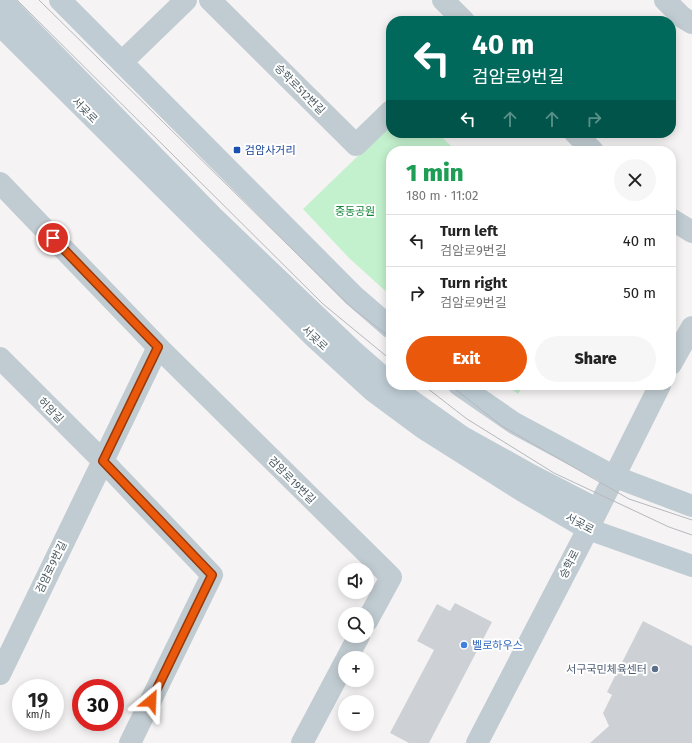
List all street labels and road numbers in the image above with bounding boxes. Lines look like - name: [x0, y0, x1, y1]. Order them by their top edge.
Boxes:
- street label: 승학로512번길: [272, 62, 327, 117]
- street label: 서곶로: [69, 95, 100, 126]
- street label: 서곶로: [299, 323, 330, 353]
- street label: 허암길: [35, 395, 66, 426]
- street label: 검암로19번길: [265, 454, 318, 507]
- street label: 서곶로: [563, 511, 596, 536]
- street label: 검암로9번길: [33, 539, 70, 595]
- street label: 승학로: [557, 548, 582, 581]

